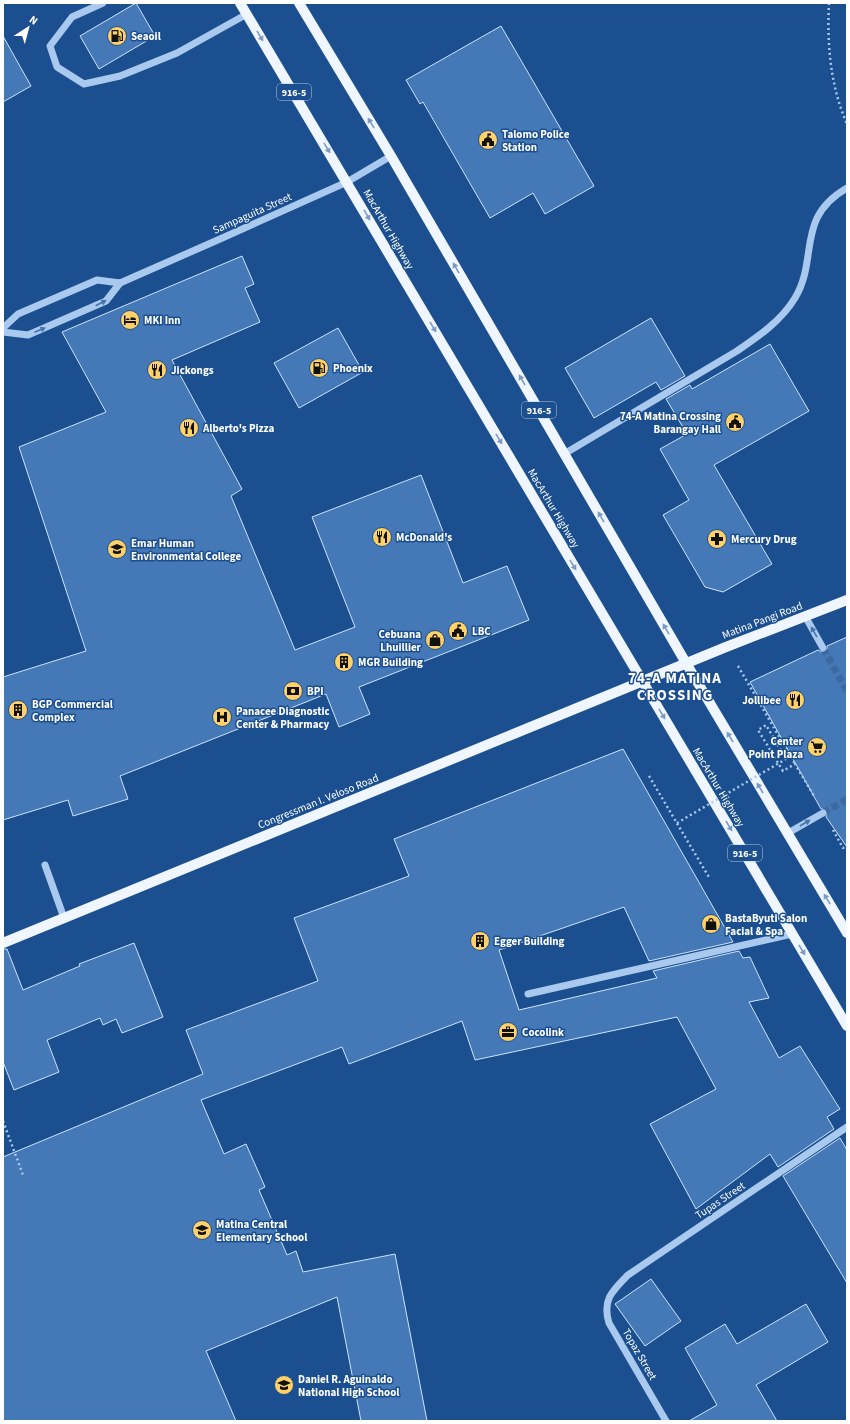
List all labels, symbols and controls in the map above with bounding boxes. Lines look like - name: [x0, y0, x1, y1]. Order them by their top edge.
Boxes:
- north arrow: [8, 8, 48, 48]
- text: N: [26, 12, 41, 29]
- fuel station icon: Seaoil: [106, 25, 128, 47]
- place label: Seaoil: [131, 29, 162, 44]
- one-way arrow: [257, 30, 264, 42]
- road number: 916-5: [277, 84, 311, 100]
- one-way arrow: [367, 117, 374, 129]
- place label: Talomo Police Station: [502, 127, 570, 155]
- public building icon: Talomo Police Station: [477, 129, 499, 151]
- one-way arrow: [324, 142, 331, 154]
- street label: MacArthur Highway: [360, 187, 418, 272]
- street label: Sampaguita Street: [210, 189, 294, 238]
- one-way arrow: [364, 209, 371, 221]
- one-way arrow: [453, 262, 460, 274]
- one-way arrow: [95, 300, 107, 306]
- hotel icon: MKI Inn: [119, 309, 141, 331]
- place label: MKI Inn: [144, 313, 181, 328]
- one-way arrow: [430, 321, 437, 333]
- one-way arrow: [35, 327, 46, 333]
- fuel station icon: Phoenix: [308, 357, 330, 379]
- restaurant icon: Jickongs: [146, 359, 168, 381]
- place label: Phoenix: [333, 361, 373, 376]
- place label: Jickongs: [171, 363, 214, 378]
- one-way arrow: [518, 374, 525, 386]
- road number: 916-5: [522, 402, 556, 418]
- place label: 74-A Matina Crossing Barangay Hall: [620, 409, 722, 437]
- public building icon: 74-A Matina Crossing Barangay Hall: [724, 411, 746, 433]
- restaurant icon: Alberto's Pizza: [178, 417, 200, 439]
- place label: Alberto's Pizza: [202, 421, 274, 436]
- one-way arrow: [496, 433, 503, 445]
- street label: MacArthur Highway: [524, 466, 583, 551]
- one-way arrow: [597, 512, 605, 522]
- restaurant icon: McDonald's: [371, 526, 393, 548]
- pharmacy icon: Mercury Drug: [706, 528, 728, 550]
- place label: McDonald's: [396, 530, 452, 545]
- place label: Mercury Drug: [731, 532, 797, 547]
- place label: Emar Human Environmental College: [131, 536, 241, 564]
- school or university icon: Emar Human Environmental College: [106, 538, 128, 560]
- one-way arrow: [570, 559, 577, 571]
- street label: Matina Pangi Road: [720, 598, 805, 643]
- public building icon: LBC: [447, 620, 469, 642]
- one-way arrow: [663, 623, 670, 635]
- place label: LBC: [472, 624, 491, 639]
- one-way arrow: [810, 626, 817, 638]
- place label: Cebuana Lhuillier: [378, 627, 422, 655]
- shop icon: Cebuana Lhuillier: [424, 629, 446, 651]
- building icon: MGR Building: [333, 651, 355, 673]
- place label: MGR Building: [358, 655, 423, 670]
- district label: 74-A MATINA CROSSING: [628, 668, 722, 706]
- bank icon: BPI: [282, 680, 304, 702]
- place label: BPI: [307, 684, 324, 699]
- restaurant icon: Jollibee: [784, 689, 806, 711]
- place label: Jollibee: [742, 693, 781, 708]
- place label: BGP Commercial Complex: [32, 697, 114, 725]
- building icon: BGP Commercial Complex: [7, 699, 29, 721]
- place label: Panacee Diagnostic Center & Pharmacy: [236, 704, 330, 732]
- hospital icon: Panacee Diagnostic Center & Pharmacy: [211, 706, 233, 728]
- one-way arrow: [659, 708, 666, 720]
- one-way arrow: [726, 732, 734, 742]
- place label: Center Point Plaza: [749, 734, 804, 762]
- supermarket icon: Center Point Plaza: [806, 736, 828, 758]
- street label: MacArthur Highway: [689, 745, 748, 830]
- street label: Congressman I. Veloso Road: [256, 770, 381, 833]
- one-way arrow: [757, 782, 764, 794]
- one-way arrow: [799, 819, 811, 826]
- one-way arrow: [725, 820, 732, 832]
- road number: 916-5: [728, 845, 762, 861]
- one-way arrow: [823, 894, 831, 904]
- place label: BastaByuti Salon Facial & Spa: [725, 911, 807, 939]
- shop icon: BastaByuti Salon Facial & Spa: [700, 913, 722, 935]
- building icon: Egger Building: [469, 930, 491, 952]
- place label: Egger Building: [494, 934, 565, 949]
- one-way arrow: [798, 945, 806, 955]
- office icon: Cocolink: [497, 1021, 519, 1043]
- place label: Cocolink: [522, 1025, 564, 1040]
- street label: Tupas Street: [692, 1178, 748, 1223]
- place label: Matina Central Elementary School: [216, 1217, 308, 1245]
- school or university icon: Matina Central Elementary School: [191, 1219, 213, 1241]
- street label: Topaz Street: [619, 1326, 660, 1383]
- place label: Daniel R. Aguinaldo National High School: [298, 1372, 400, 1400]
- school or university icon: Daniel R. Aguinaldo National High School: [273, 1374, 295, 1396]

